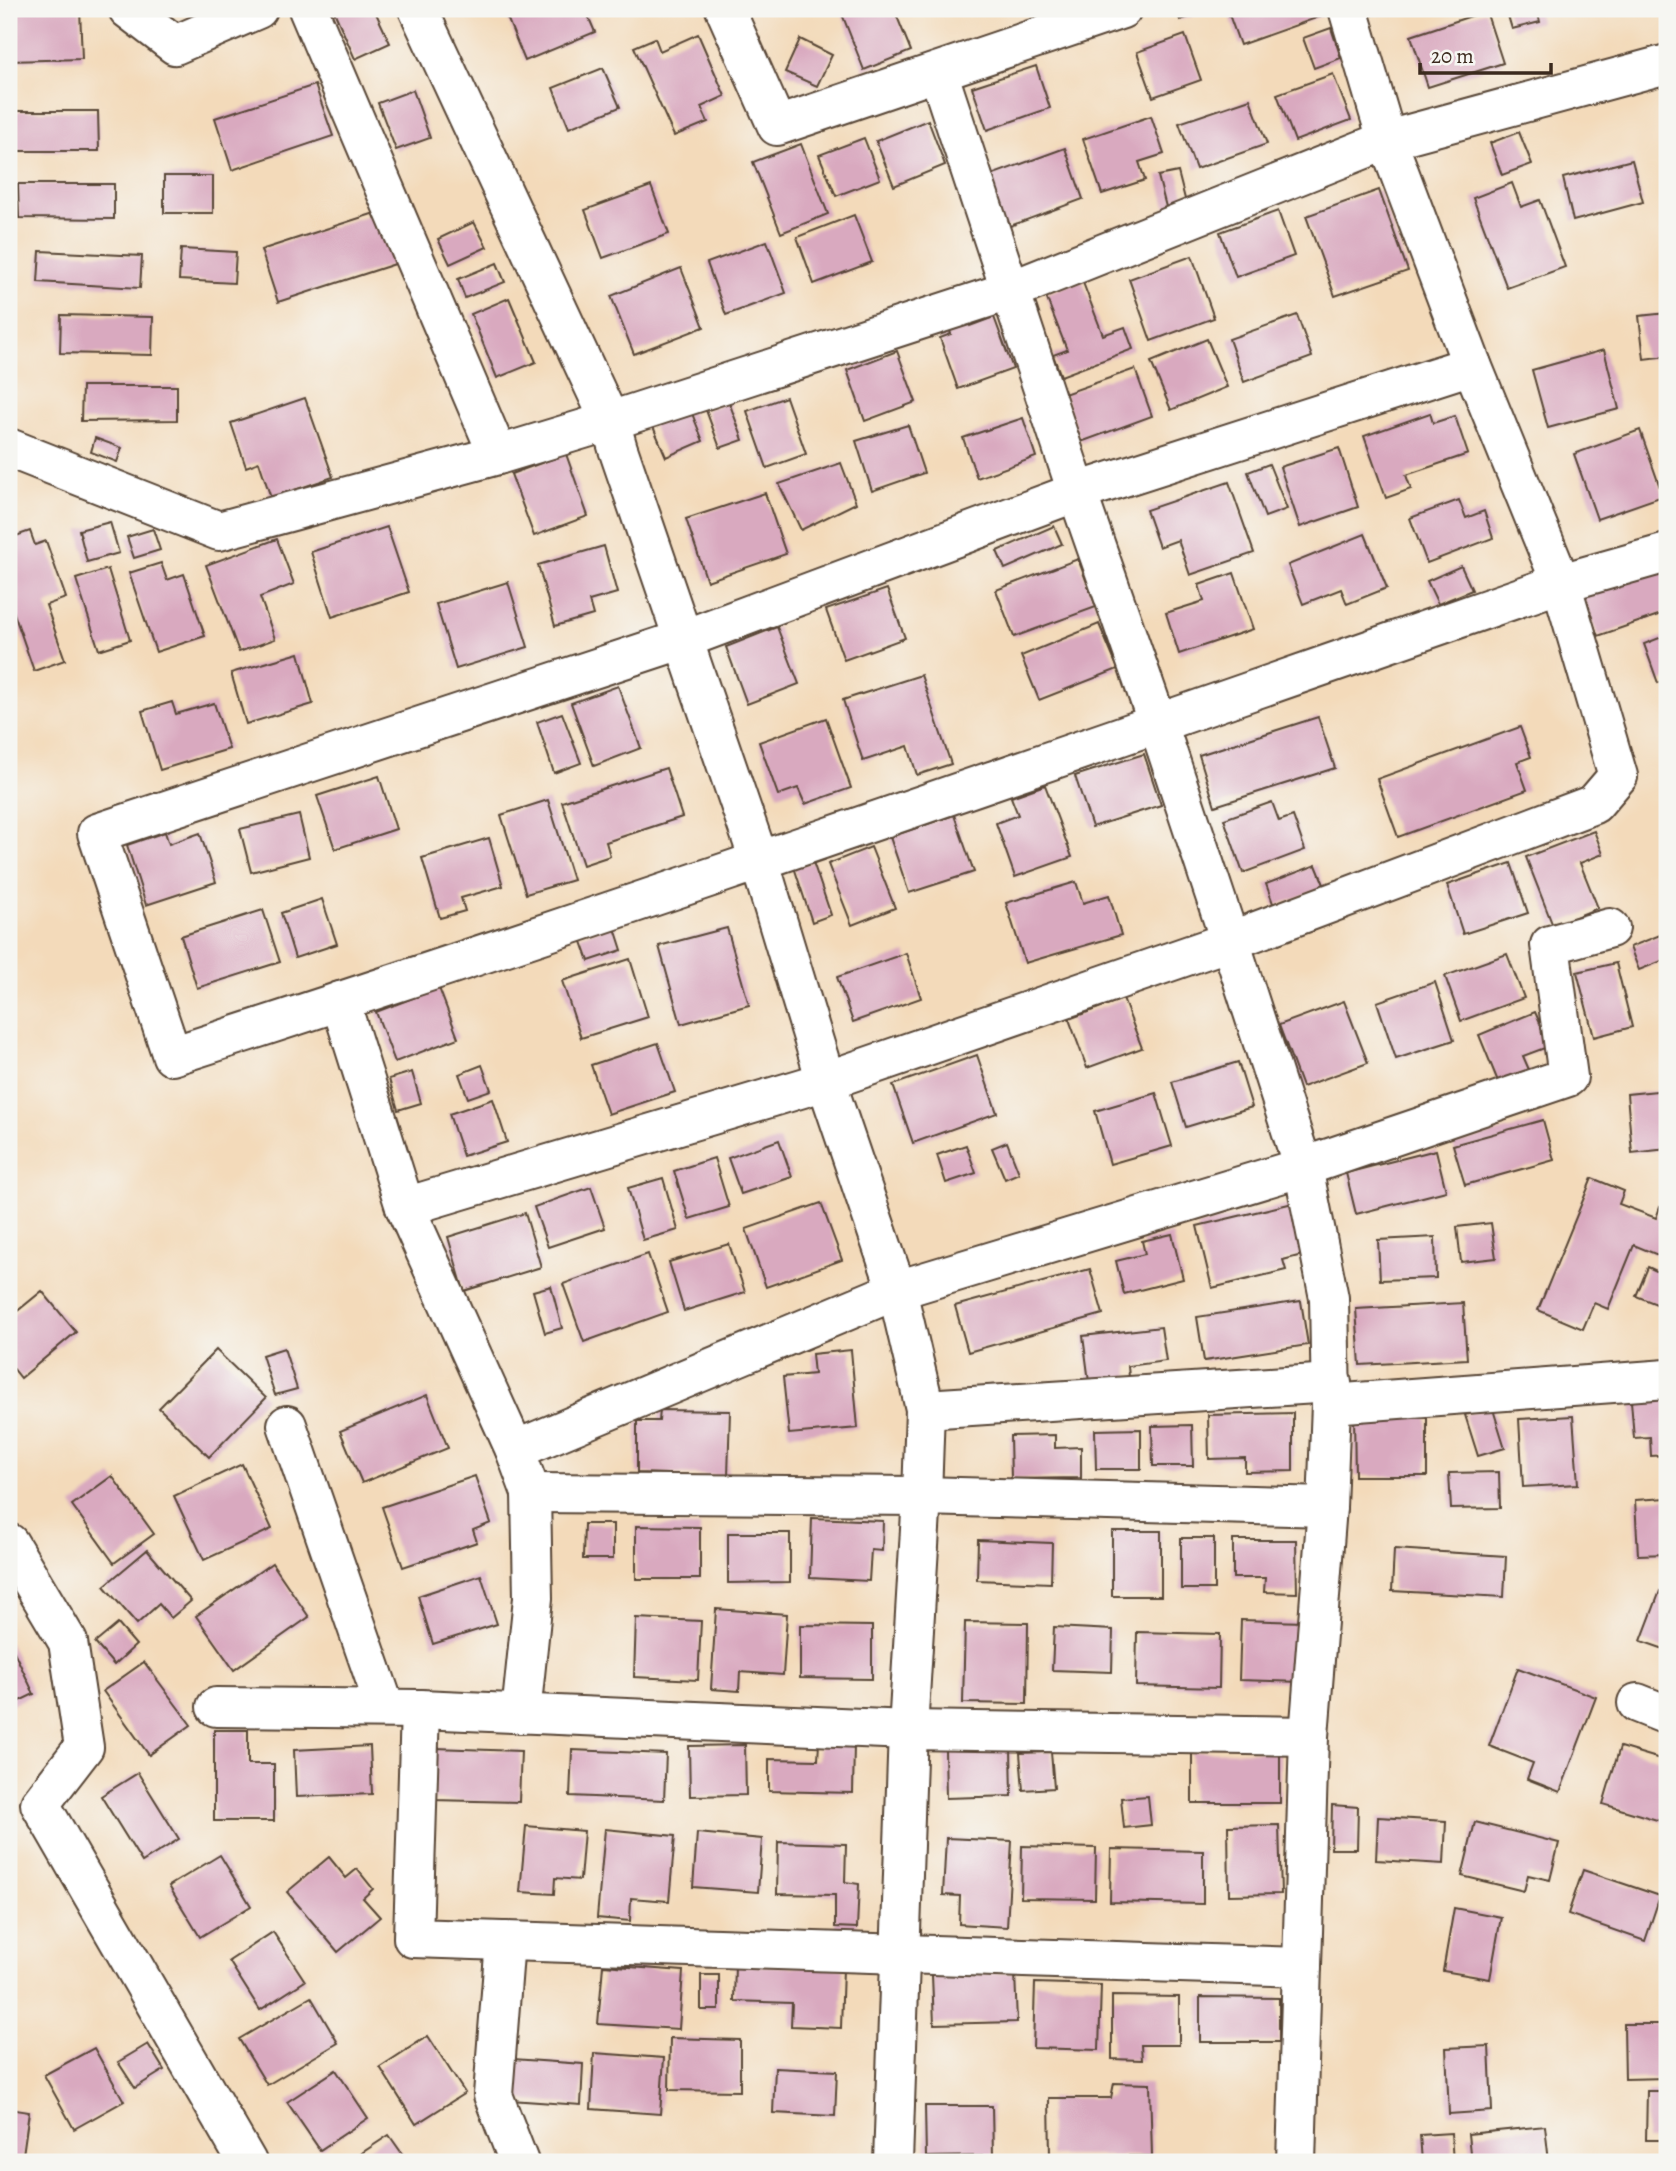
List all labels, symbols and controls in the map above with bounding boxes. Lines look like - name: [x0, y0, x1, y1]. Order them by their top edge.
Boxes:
- scale bar: [1420, 32, 1552, 76]
- text: 20 m: [1431, 42, 1474, 70]

